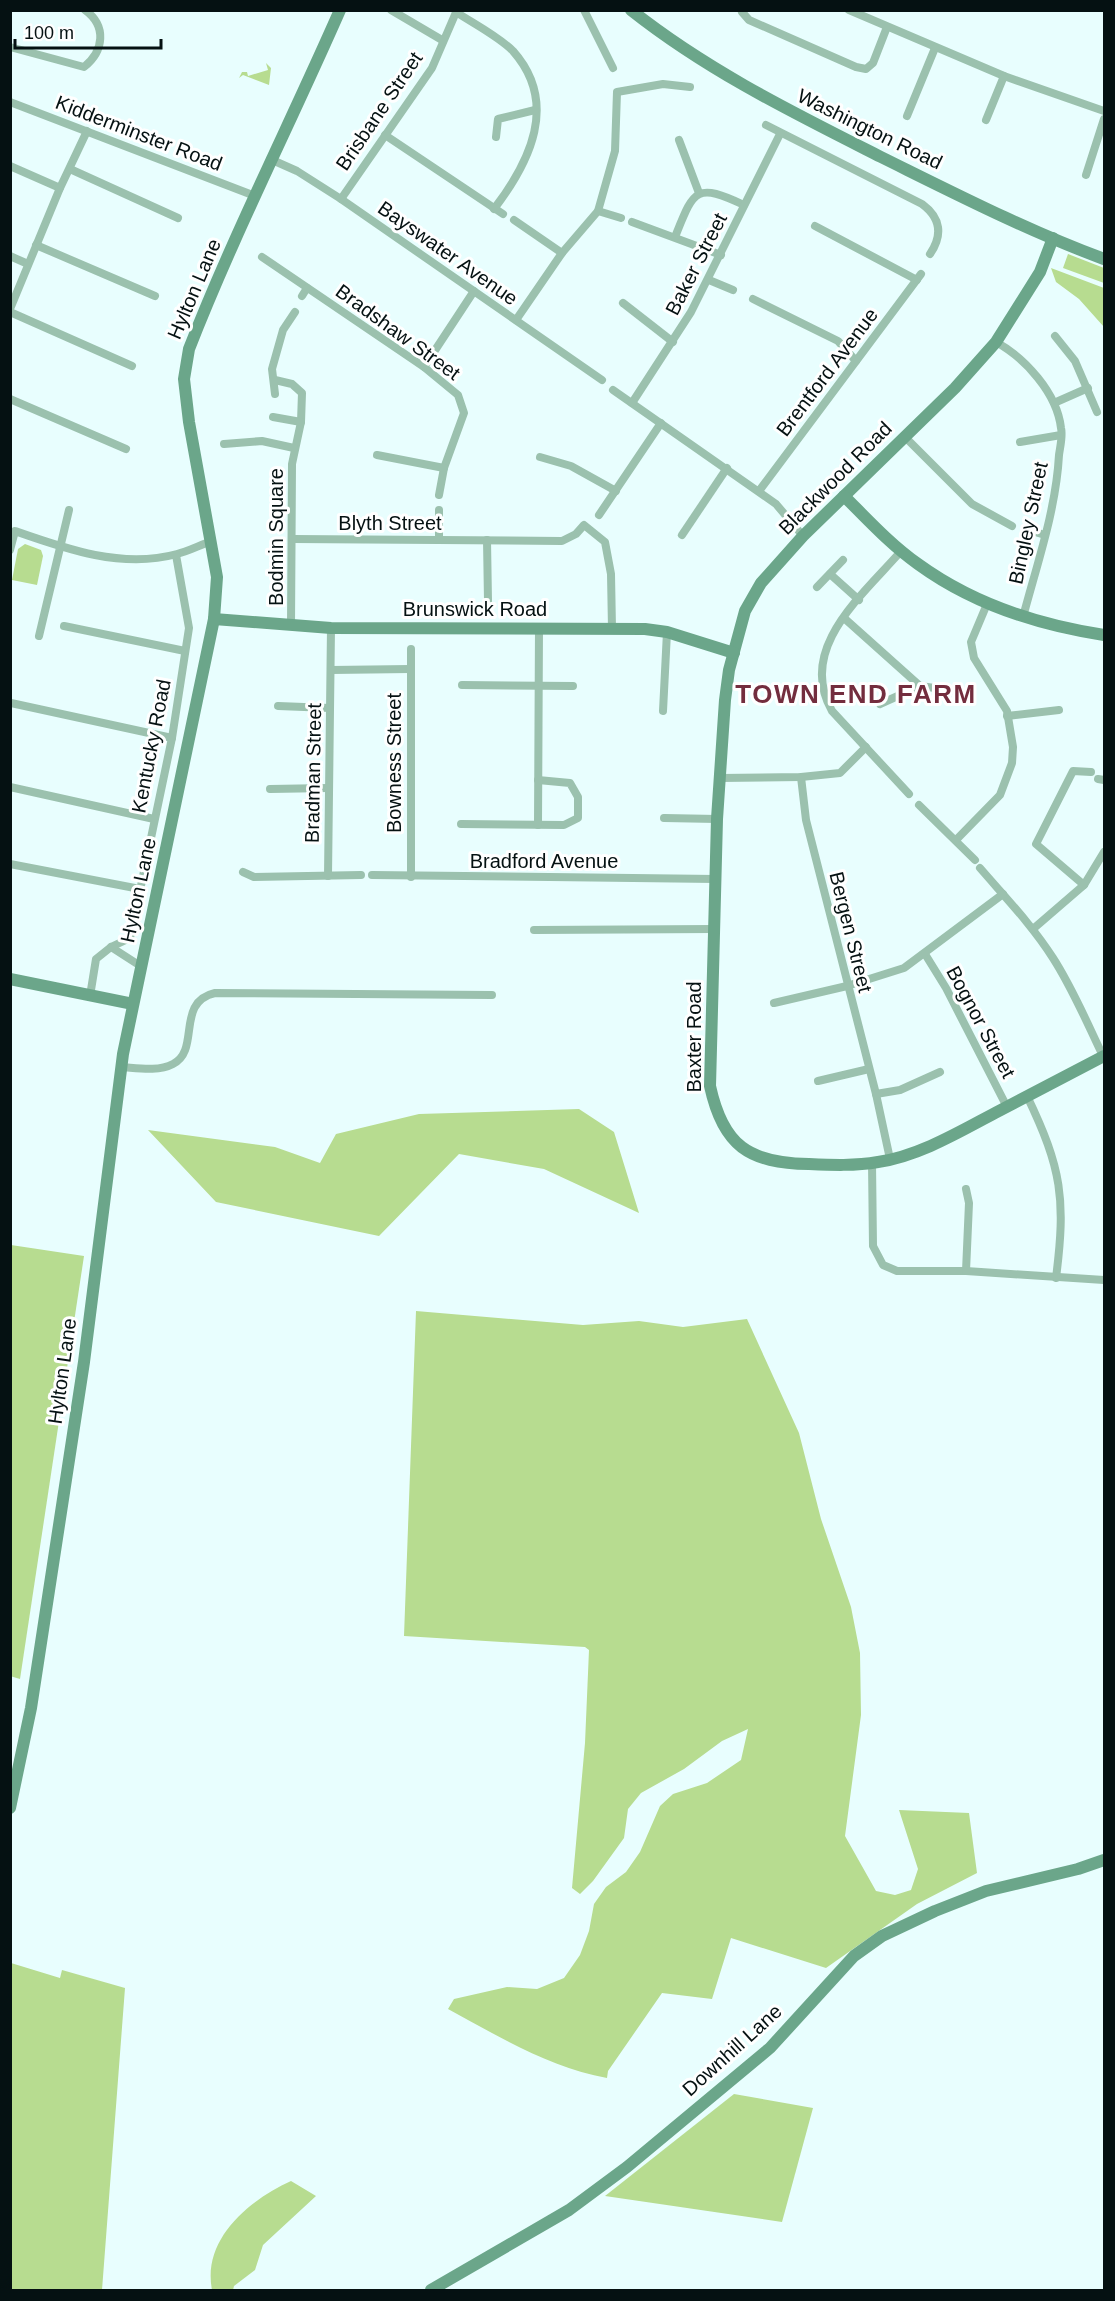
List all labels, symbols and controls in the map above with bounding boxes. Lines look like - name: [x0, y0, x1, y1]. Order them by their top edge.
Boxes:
- scale bar: [15, 12, 160, 50]
- text: 100 m: [24, 23, 74, 43]
- street label: Brisbane Street: [331, 47, 427, 174]
- street label: Washington Road: [794, 84, 946, 174]
- street label: Kidderminster Road: [53, 91, 225, 175]
- street label: Bayswater Avenue: [374, 197, 522, 309]
- street label: Baker Street: [661, 209, 731, 319]
- street label: Hylton Lane: [163, 236, 225, 342]
- street label: Bradshaw Street: [332, 280, 465, 385]
- street label: Brentford Avenue: [772, 304, 882, 440]
- street label: Blackwood Road: [774, 417, 896, 539]
- street label: Bingley Street: [1004, 459, 1052, 586]
- street label: Bodmin Square: [265, 468, 287, 606]
- street label: Blyth Street: [338, 512, 442, 534]
- street label: Brunswick Road: [403, 598, 547, 620]
- street label: Kentucky Road: [127, 677, 175, 815]
- district label: TOWN END FARM: [735, 679, 977, 709]
- street label: Bowness Street: [383, 693, 405, 833]
- street label: Bradman Street: [301, 702, 325, 843]
- street label: Hylton Lane: [116, 836, 160, 944]
- street label: Bradford Avenue: [470, 850, 618, 872]
- street label: Bergen Street: [825, 869, 877, 995]
- street label: Bognor Street: [942, 962, 1020, 1082]
- street label: Baxter Road: [683, 981, 705, 1093]
- street label: Hylton Lane: [44, 1317, 80, 1425]
- street label: Downhill Lane: [678, 2000, 786, 2100]

